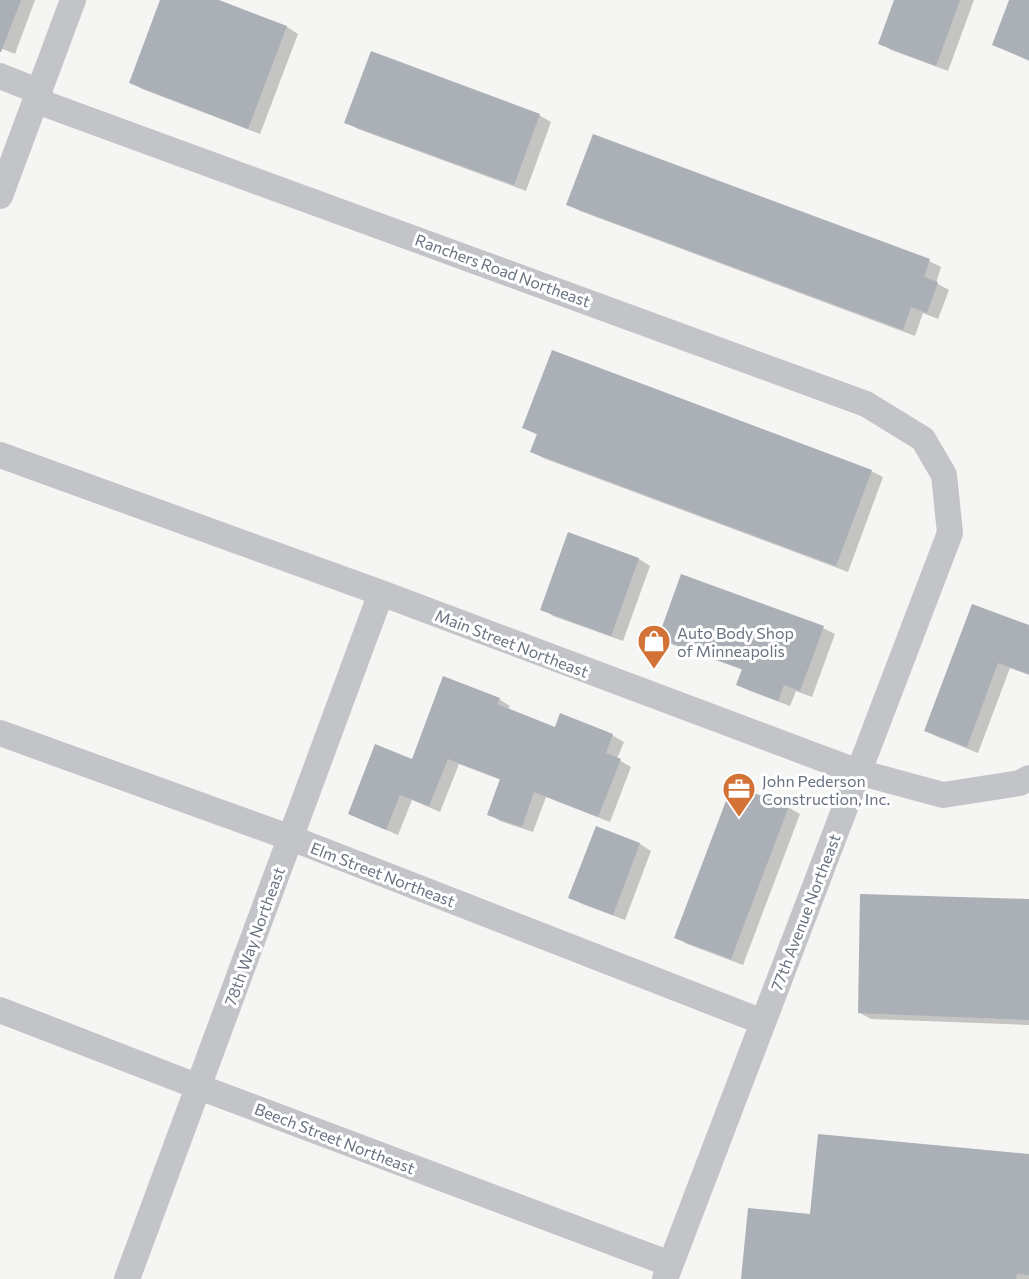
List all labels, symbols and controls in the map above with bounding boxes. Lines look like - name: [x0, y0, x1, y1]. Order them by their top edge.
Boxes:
- street label: Ranchers Road Northeast: [413, 229, 594, 311]
- street label: Main Street Northeast: [433, 605, 592, 681]
- shop icon: Auto Body Shop of Minneapolis: [636, 623, 672, 670]
- place label: Auto Body Shop of Minneapolis: [677, 623, 794, 660]
- office icon: John Pederson Construction, Inc.: [721, 771, 757, 818]
- place label: John Pederson Construction, Inc.: [762, 771, 890, 808]
- street label: 77th Avenue Northeast: [766, 830, 844, 993]
- street label: Elm Street Northeast: [308, 838, 458, 910]
- street label: 78th Way Northeast: [220, 864, 288, 1008]
- street label: Beech Street Northeast: [252, 1099, 418, 1177]

